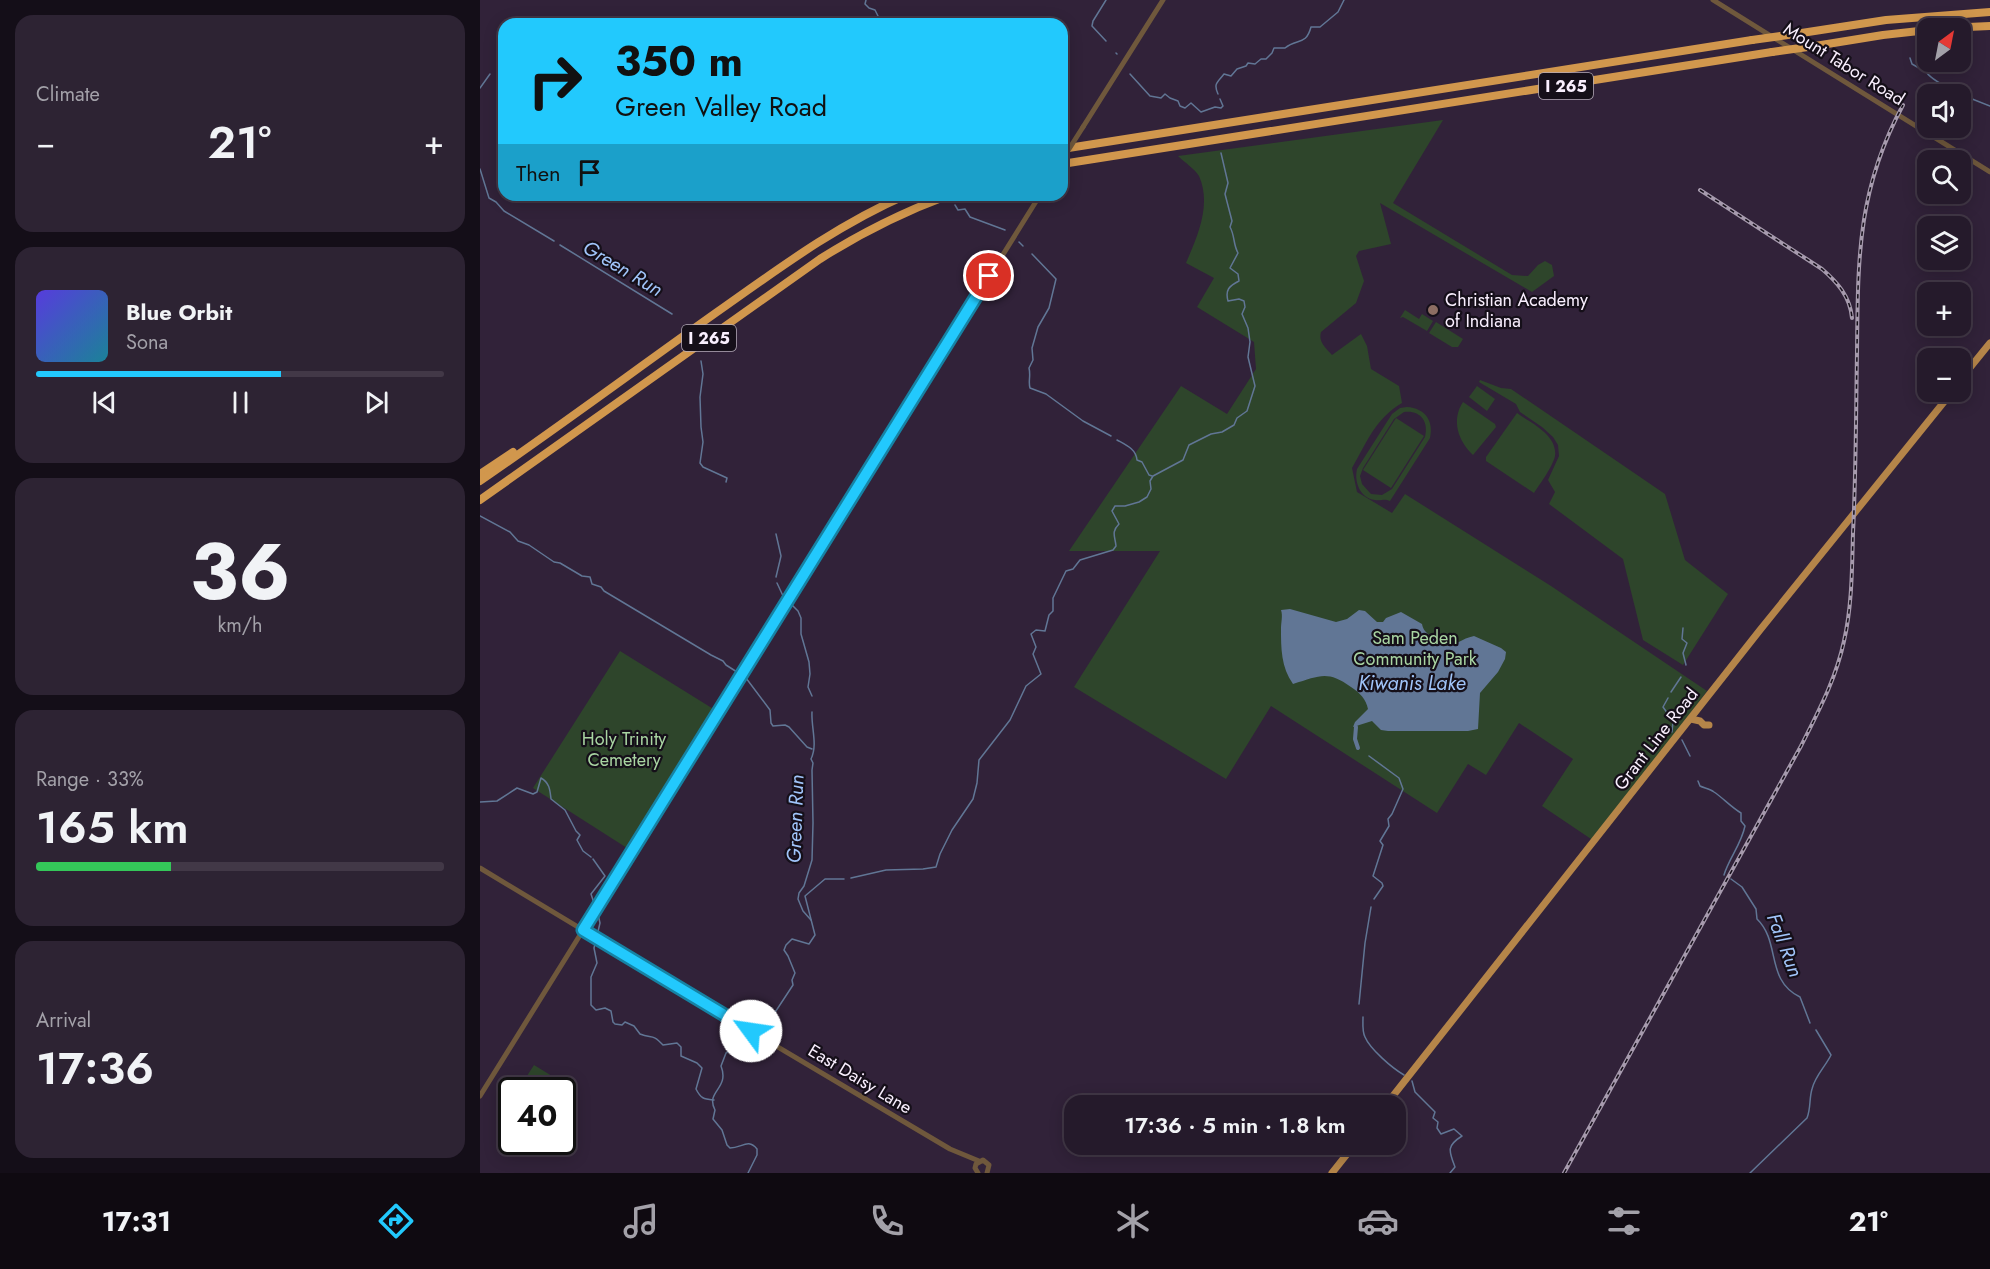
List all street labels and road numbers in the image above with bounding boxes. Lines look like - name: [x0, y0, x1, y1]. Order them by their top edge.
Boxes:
- street label: Mount Tabor Road: [1778, 16, 1910, 112]
- road number: I 265: [1539, 73, 1593, 99]
- road number: I 265: [682, 325, 736, 351]
- street label: Grant Line Road: [1608, 682, 1704, 796]
- street label: East Daisy Lane: [803, 1038, 917, 1120]

